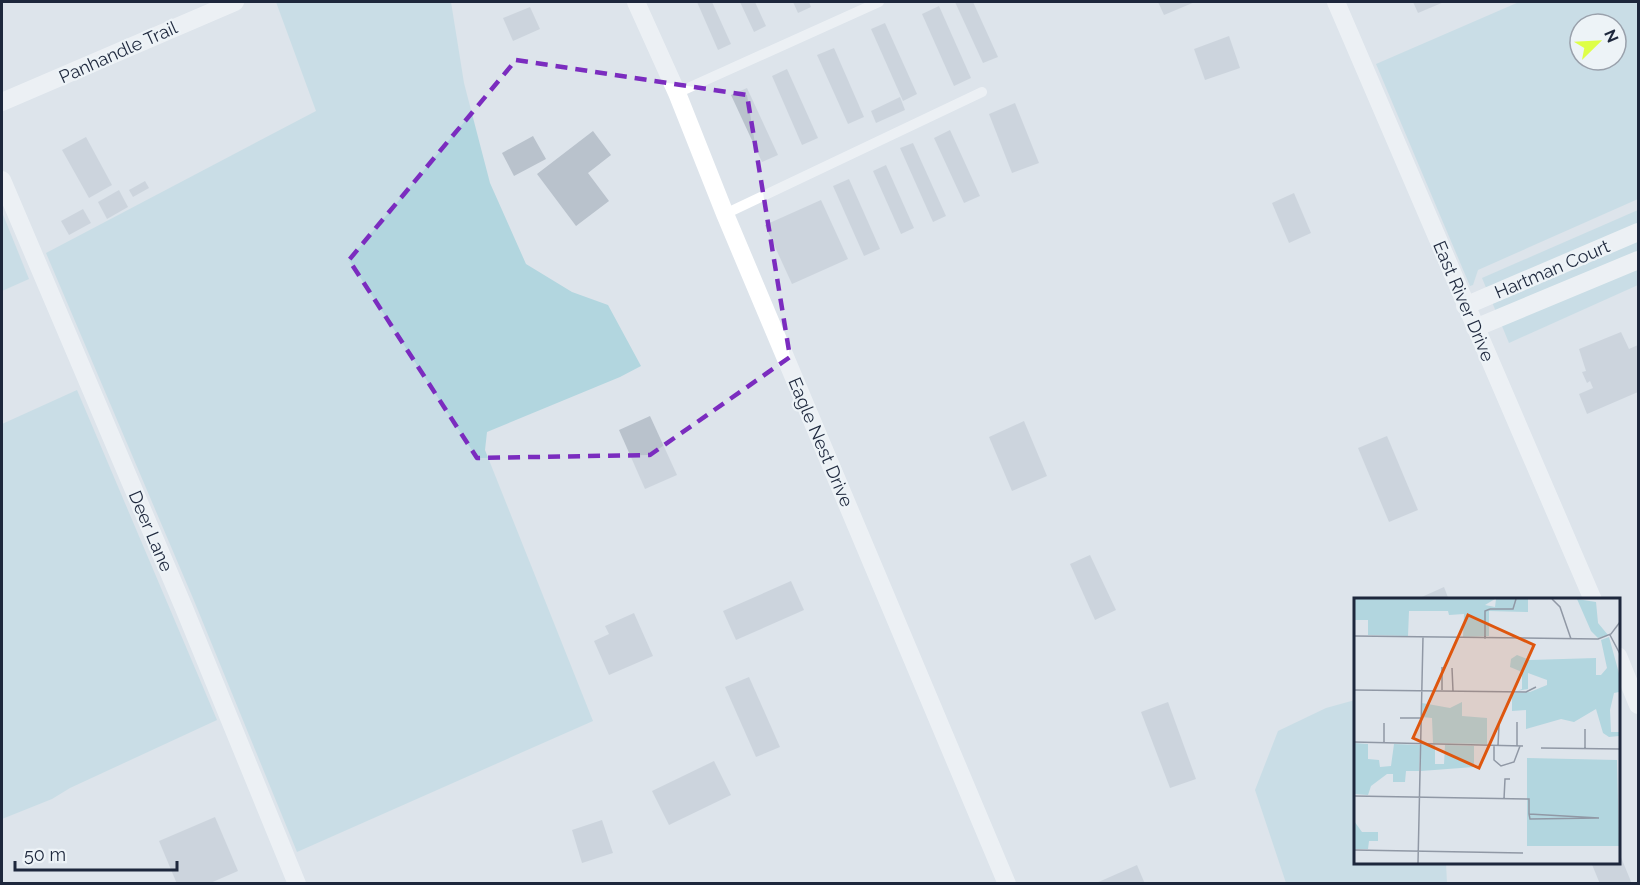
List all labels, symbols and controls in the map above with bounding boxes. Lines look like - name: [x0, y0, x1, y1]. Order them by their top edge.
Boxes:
- north arrow: [1568, 12, 1628, 72]
- street label: Panhandle Trail: [56, 17, 180, 87]
- text: N: [1600, 27, 1622, 46]
- street label: Hartman Court: [1491, 235, 1613, 303]
- street label: East River Drive: [1429, 238, 1499, 365]
- street label: Eagle Nest Drive: [784, 374, 858, 510]
- street label: Deer Lane: [125, 487, 178, 575]
- inset map: [1354, 598, 1619, 864]
- scale bar: [15, 834, 177, 872]
- text: 50 m: [24, 844, 66, 865]

